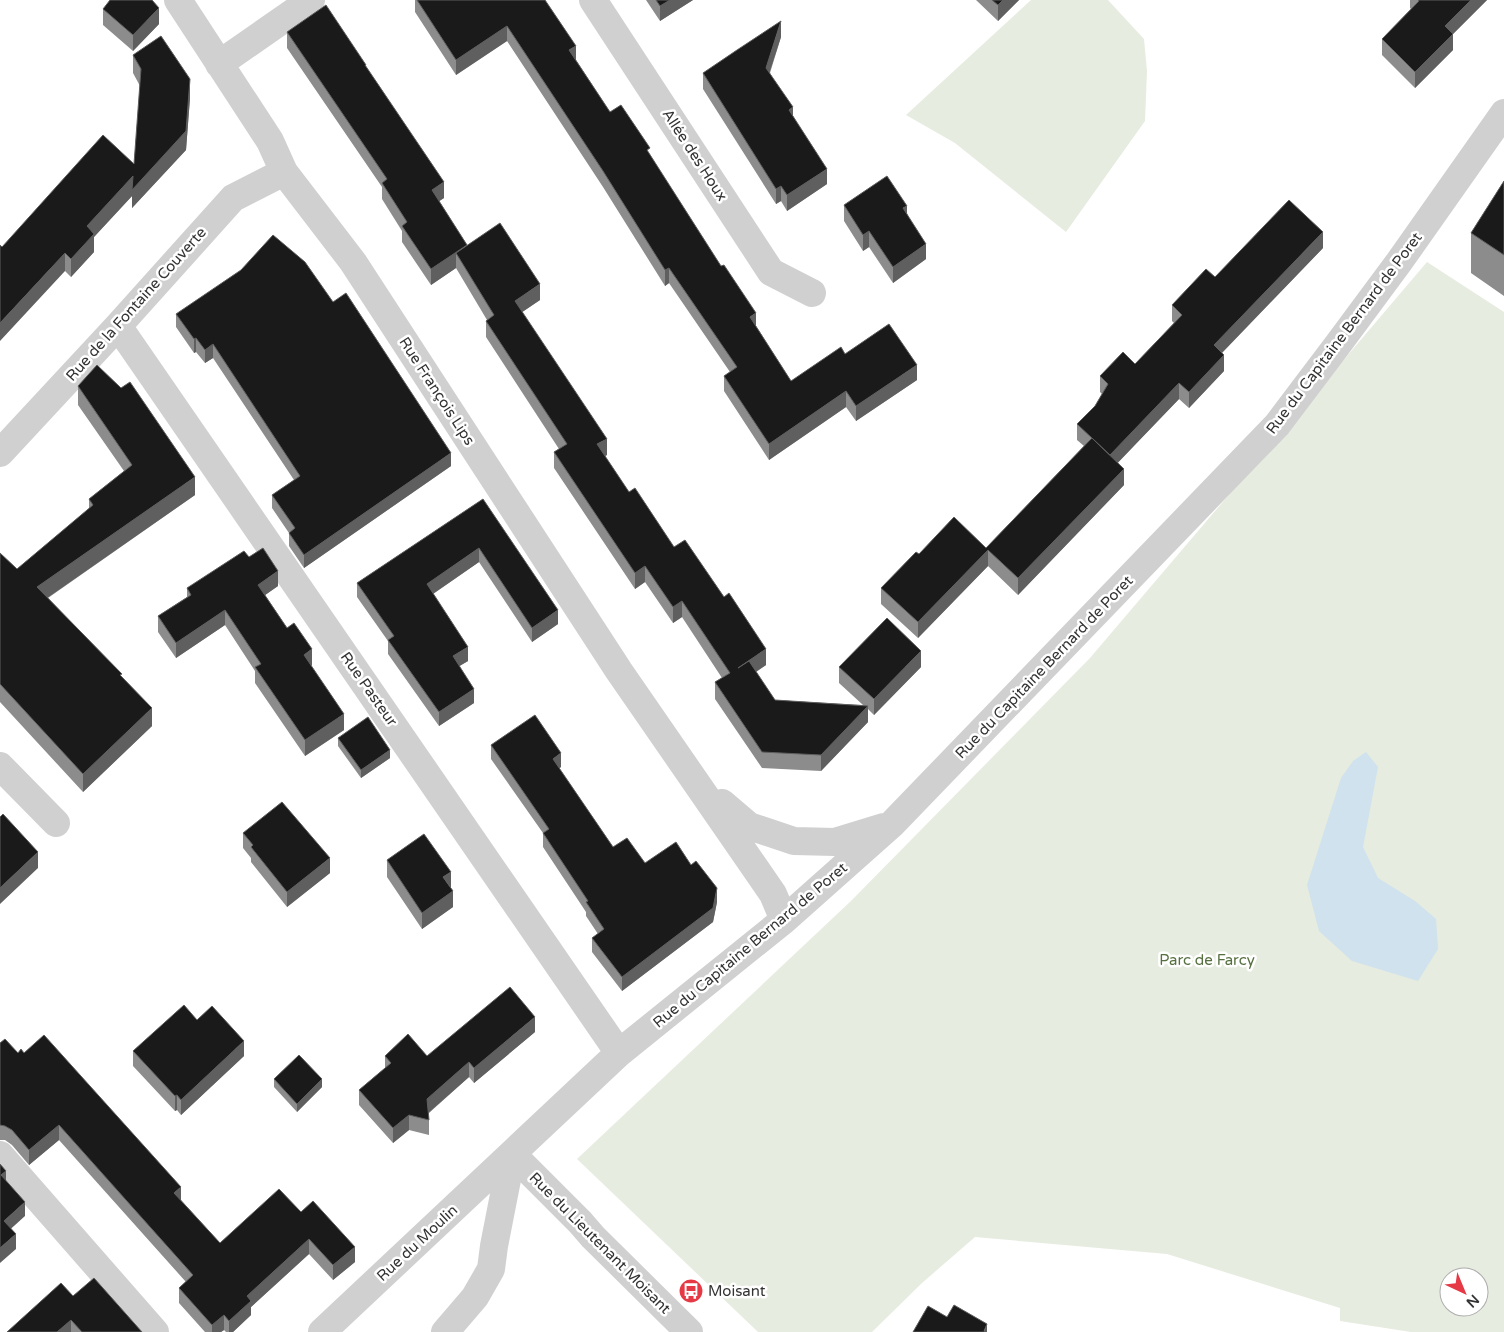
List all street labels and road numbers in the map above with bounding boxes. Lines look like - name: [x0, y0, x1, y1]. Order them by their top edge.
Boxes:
- street label: Allée des Houx: [659, 106, 731, 204]
- street label: Rue de la Fontaine Couverte: [62, 223, 210, 385]
- street label: Rue du Capitaine Bernard de Poret: [1262, 228, 1426, 437]
- street label: Rue François Lips: [395, 334, 479, 448]
- street label: Rue du Capitaine Bernard de Poret: [951, 571, 1137, 762]
- street label: Rue Pasteur: [337, 648, 401, 730]
- street label: Rue du Capitaine Bernard de Poret: [649, 858, 851, 1032]
- street label: Rue du Lieutenant Moisant: [526, 1169, 675, 1318]
- street label: Rue du Moulin: [373, 1201, 461, 1285]

